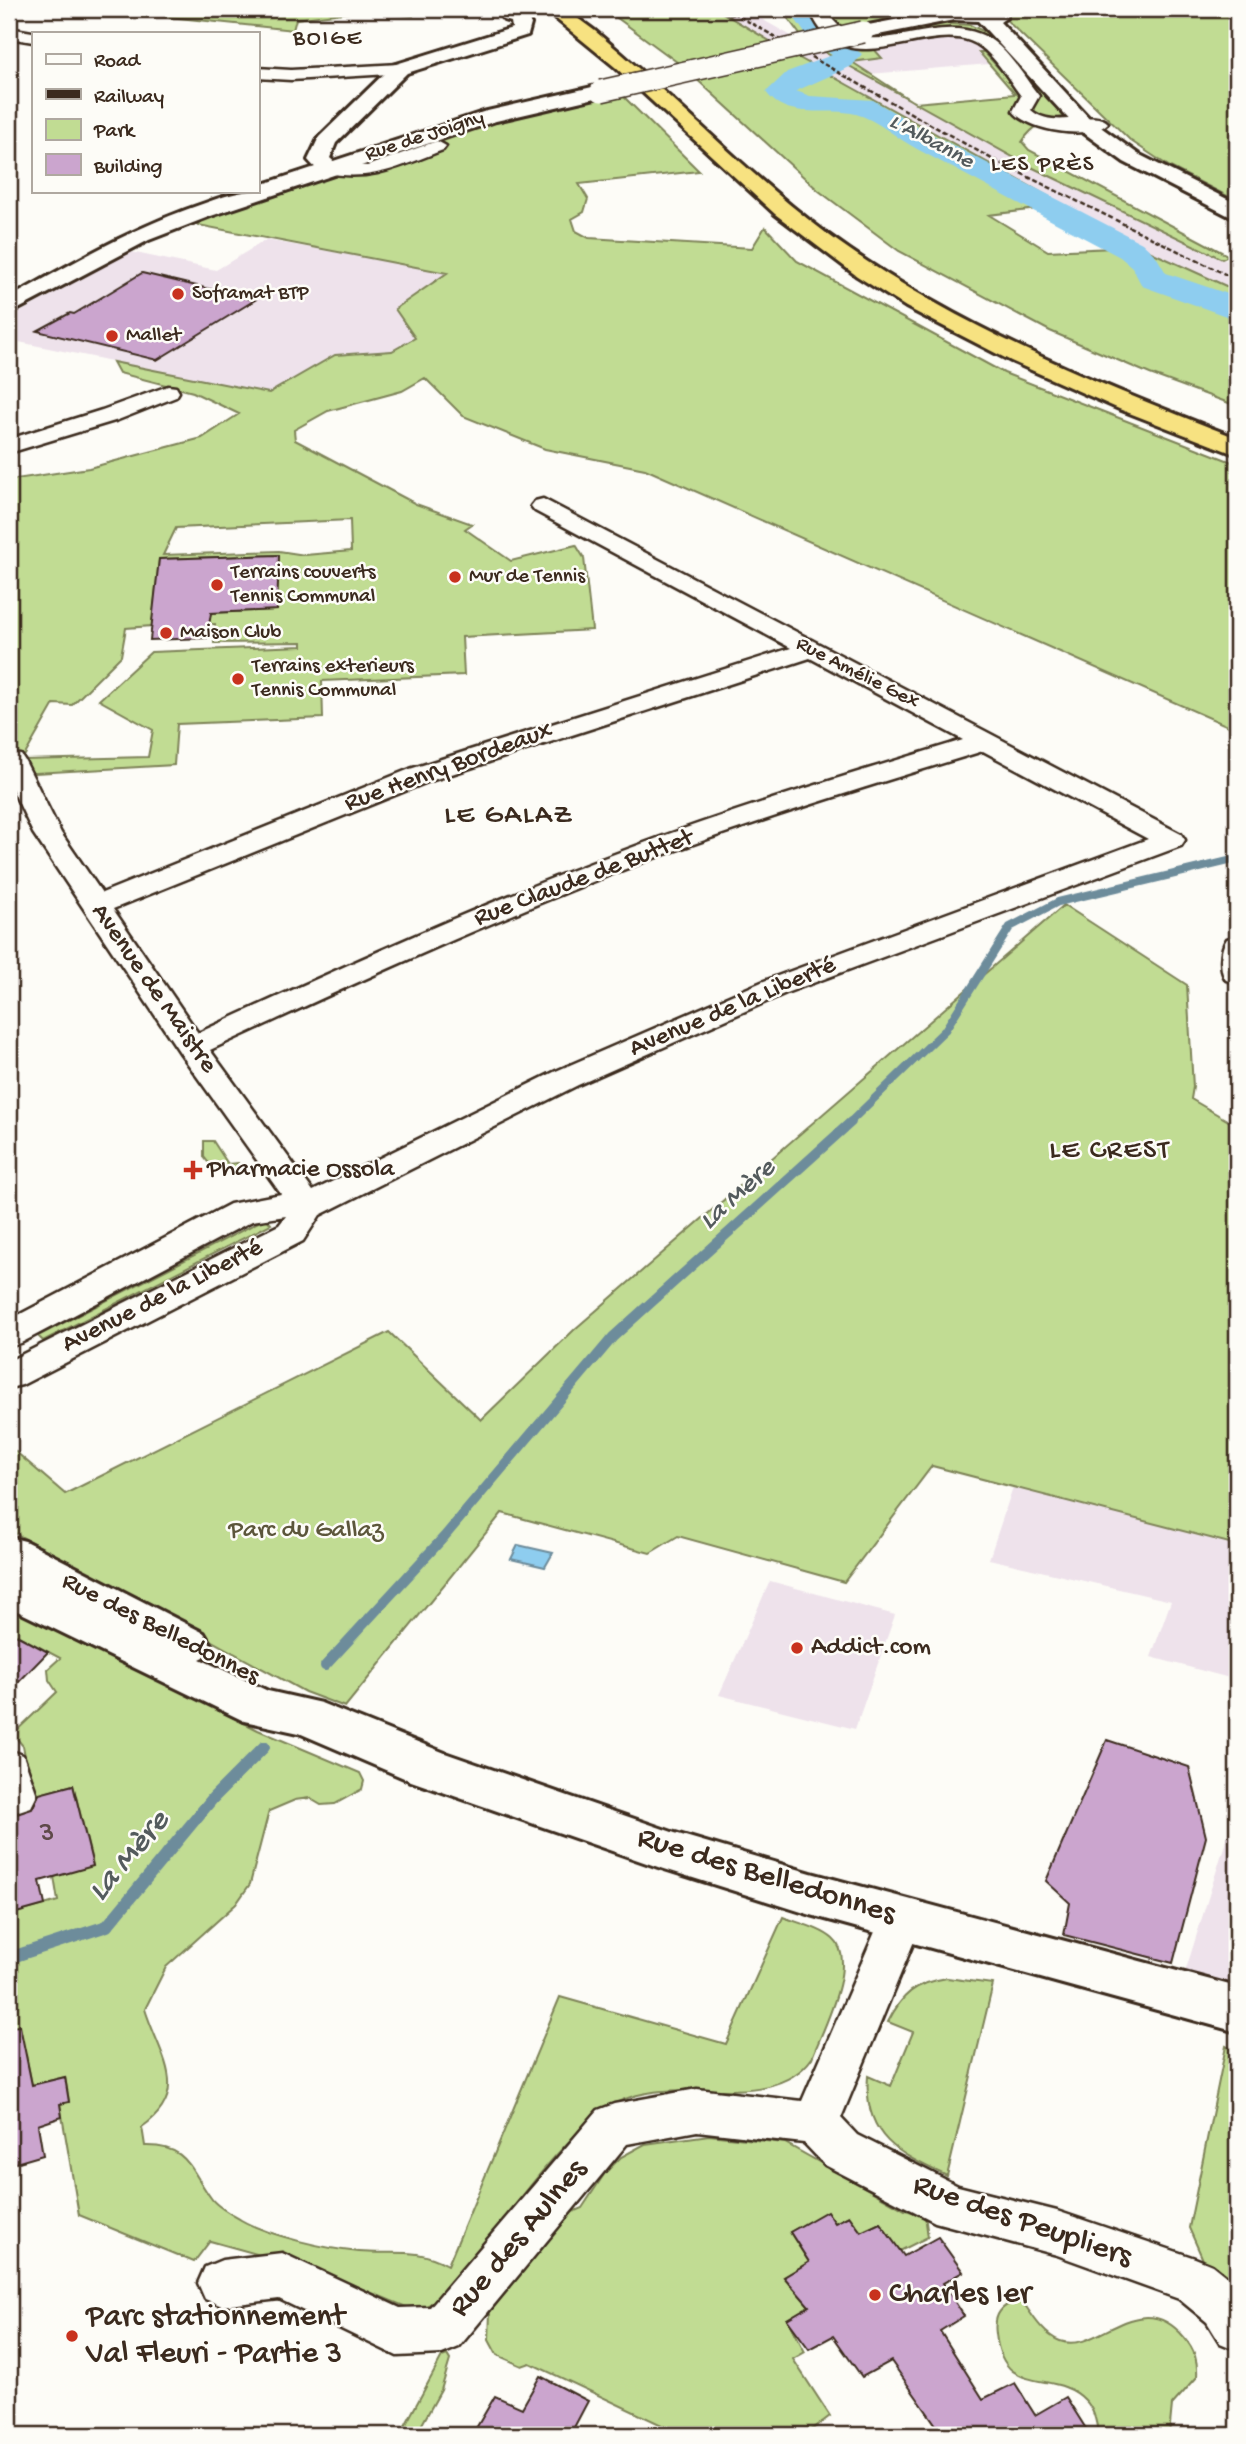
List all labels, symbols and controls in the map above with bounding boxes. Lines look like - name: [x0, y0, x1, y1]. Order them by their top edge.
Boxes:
- district label: BOIGE: [292, 26, 363, 53]
- legend: [32, 32, 259, 192]
- text: Road: [94, 50, 142, 75]
- text: Railway: [94, 86, 164, 111]
- street label: Rue de Joigny: [362, 106, 488, 168]
- water label: L'Albanne: [884, 109, 979, 176]
- text: Park: [93, 120, 137, 145]
- district label: LES PRÈS: [991, 152, 1095, 179]
- text: Building: [93, 156, 163, 181]
- place label: Soframat BTP: [192, 282, 309, 307]
- marker: Soframat BTP: [170, 286, 186, 302]
- place label: Mallet: [126, 324, 183, 349]
- marker: Mallet: [104, 328, 120, 344]
- place label: Terrains couverts Tennis Communal: [230, 561, 377, 610]
- place label: Mur de Tennis: [469, 565, 586, 590]
- marker: Mur de Tennis: [447, 569, 463, 585]
- marker: Terrains couverts Tennis Communal: [209, 577, 225, 593]
- place label: Maison Club: [180, 621, 281, 646]
- marker: Maison Club: [158, 625, 174, 641]
- street label: Rue Amélie Gex: [791, 632, 923, 716]
- place label: Terrains exterieurs Tennis Communal: [251, 655, 415, 704]
- marker: Terrains exterieurs Tennis Communal: [230, 671, 246, 687]
- street label: Rue Henry Bordeaux: [341, 716, 558, 820]
- district label: LE GALAZ: [444, 800, 574, 833]
- street label: Rue Claude de Buttet: [470, 822, 700, 935]
- street label: Avenue de Maistre: [83, 898, 223, 1080]
- street label: Avenue de la Liberté: [625, 950, 841, 1065]
- district label: LE CREST: [1049, 1135, 1171, 1168]
- water label: La Mère: [693, 1151, 784, 1238]
- place label: Pharmacie Ossola: [206, 1155, 396, 1186]
- marker: Pharmacie Ossola: [185, 1162, 201, 1178]
- street label: Avenue de la Liberté: [57, 1233, 269, 1361]
- park label: Parc du Gallaz: [228, 1516, 385, 1547]
- street label: Rue des Belledonnes: [56, 1567, 265, 1694]
- place label: Addict.com: [811, 1633, 931, 1664]
- marker: Addict.com: [789, 1640, 805, 1656]
- water label: La Mère: [81, 1802, 180, 1910]
- house number: 3: [39, 1818, 54, 1851]
- street label: Rue des Belledonnes: [632, 1820, 901, 1935]
- street label: Rue des Aulnes: [442, 2151, 597, 2326]
- street label: Rue des Peupliers: [908, 2167, 1138, 2278]
- place label: Charles Ier: [889, 2276, 1034, 2314]
- marker: Charles Ier: [867, 2287, 883, 2303]
- place label: Parc stationnement Val Fleuri - Partie 3: [85, 2299, 348, 2374]
- marker: Parc stationnement Val Fleuri - Partie 3: [64, 2328, 80, 2344]

